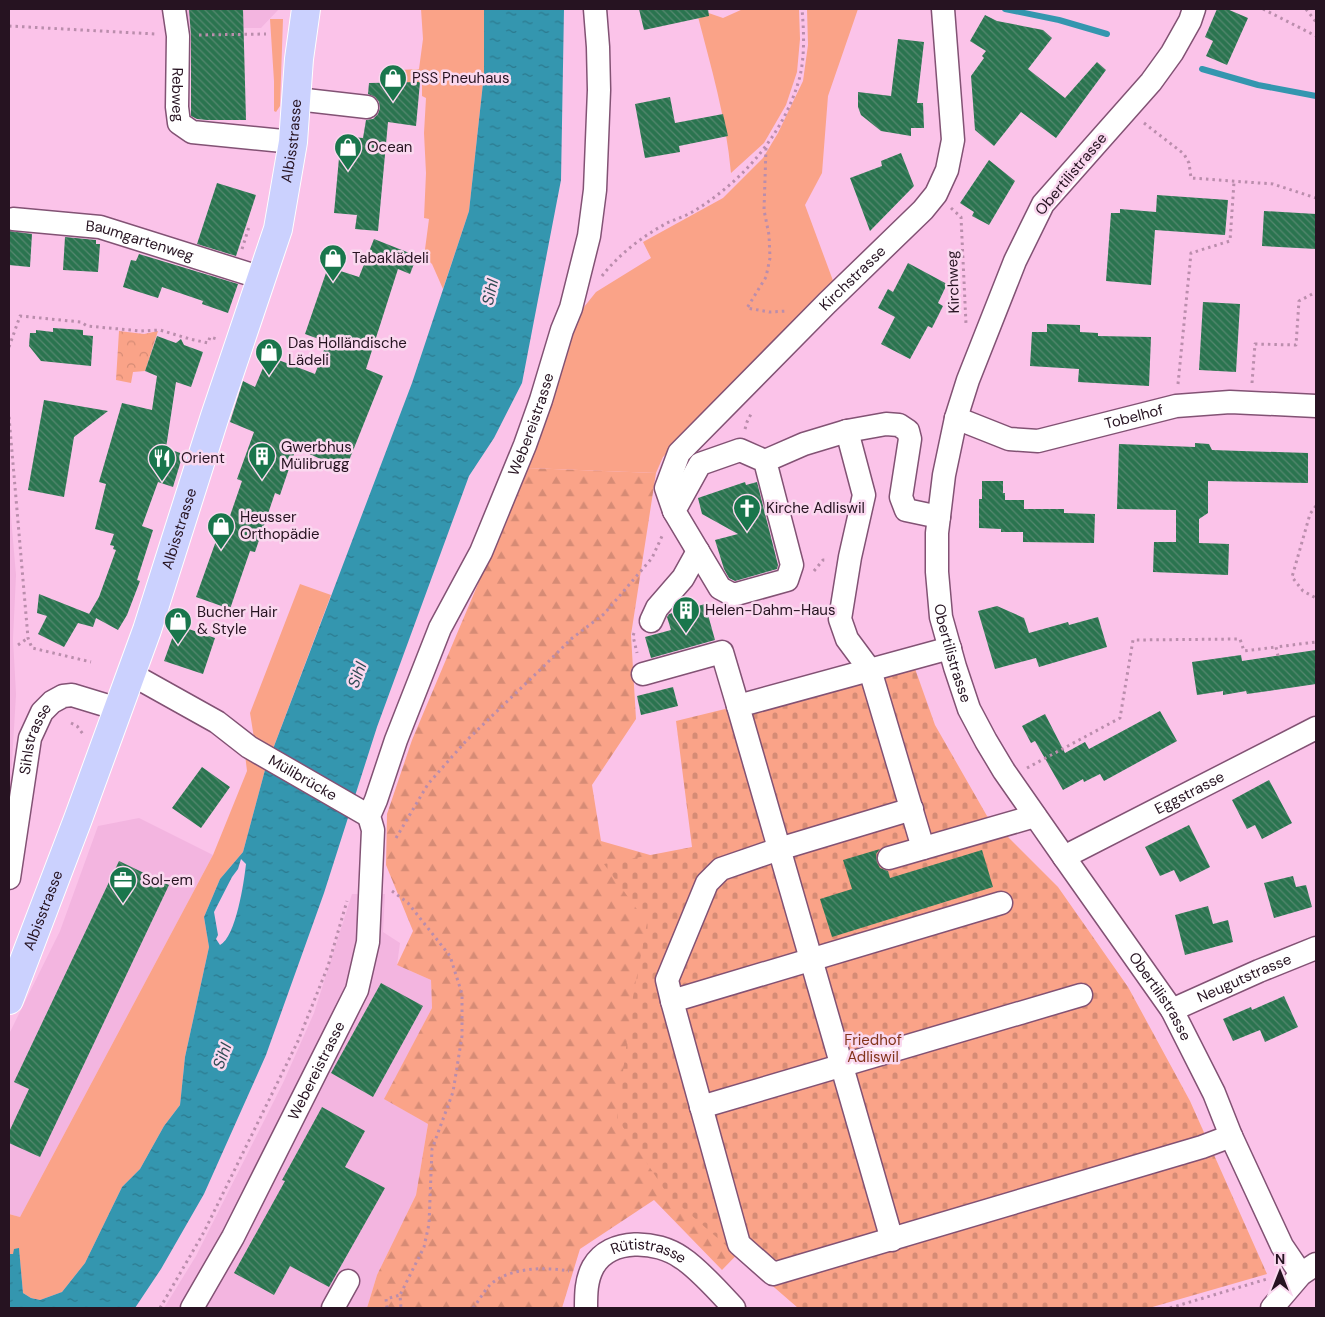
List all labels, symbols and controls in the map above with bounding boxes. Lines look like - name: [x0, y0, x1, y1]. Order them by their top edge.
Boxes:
- shop icon: PSS Pneuhaus: [378, 63, 408, 102]
- street label: Rebweg: [167, 67, 189, 123]
- place label: PSS Pneuhaus: [412, 68, 509, 88]
- street label: Albisstrasse: [276, 98, 306, 184]
- street label: Obertilistrasse: [1031, 129, 1111, 219]
- shop icon: Ocean: [333, 132, 363, 171]
- place label: Ocean: [367, 137, 412, 157]
- street label: Baumgartenweg: [85, 216, 196, 266]
- street label: Kirchstrasse: [815, 241, 890, 315]
- shop icon: Tabaklädeli: [318, 243, 348, 282]
- place label: Tabaklädeli: [352, 248, 429, 268]
- street label: Kirchweg: [942, 250, 964, 314]
- water label: Sihl: [477, 277, 503, 307]
- place label: Das Holländische Lädeli: [288, 333, 407, 370]
- shop icon: Das Holländische Lädeli: [254, 337, 284, 376]
- street label: Webereistrasse: [503, 370, 559, 479]
- street label: Tobelhof: [1102, 400, 1165, 434]
- place label: Gwerbhus Mülibrugg: [281, 437, 352, 474]
- building icon: Gwerbhus Mülibrugg: [247, 441, 277, 480]
- restaurant icon: Orient: [147, 443, 177, 482]
- place label: Orient: [181, 448, 225, 468]
- street label: Albisstrasse: [157, 486, 201, 572]
- church icon: Kirche Adliswil: [732, 493, 762, 532]
- place label: Kirche Adliswil: [766, 498, 865, 518]
- place label: Heusser Orthopädie: [240, 507, 320, 544]
- shop icon: Heusser Orthopädie: [206, 511, 236, 550]
- building icon: Helen-Dahm-Haus: [671, 595, 701, 634]
- place label: Helen-Dahm-Haus: [705, 600, 835, 620]
- place label: Bucher Hair & Style: [197, 602, 278, 639]
- street label: Obertilistrasse: [930, 603, 976, 705]
- shop icon: Bucher Hair & Style: [163, 606, 193, 645]
- water label: Sihl: [343, 659, 371, 691]
- street label: Sihlstrasse: [15, 698, 56, 776]
- street label: Mülibrücke: [265, 750, 341, 805]
- street label: Eggstrasse: [1151, 767, 1228, 819]
- office icon: Sol-em: [108, 865, 138, 904]
- street label: Albisstrasse: [19, 867, 68, 953]
- place label: Sol-em: [142, 870, 193, 890]
- street label: Obertilistrasse: [1124, 948, 1196, 1044]
- street label: Neugutstrasse: [1194, 949, 1294, 1007]
- street label: Webereistrasse: [283, 1018, 350, 1124]
- park label: Friedhof Adliswil: [844, 1030, 902, 1067]
- water label: Sihl: [208, 1040, 236, 1072]
- street label: Rütistrasse: [608, 1234, 690, 1268]
- north arrow: [1255, 1247, 1305, 1297]
- text: N: [1275, 1250, 1285, 1268]

